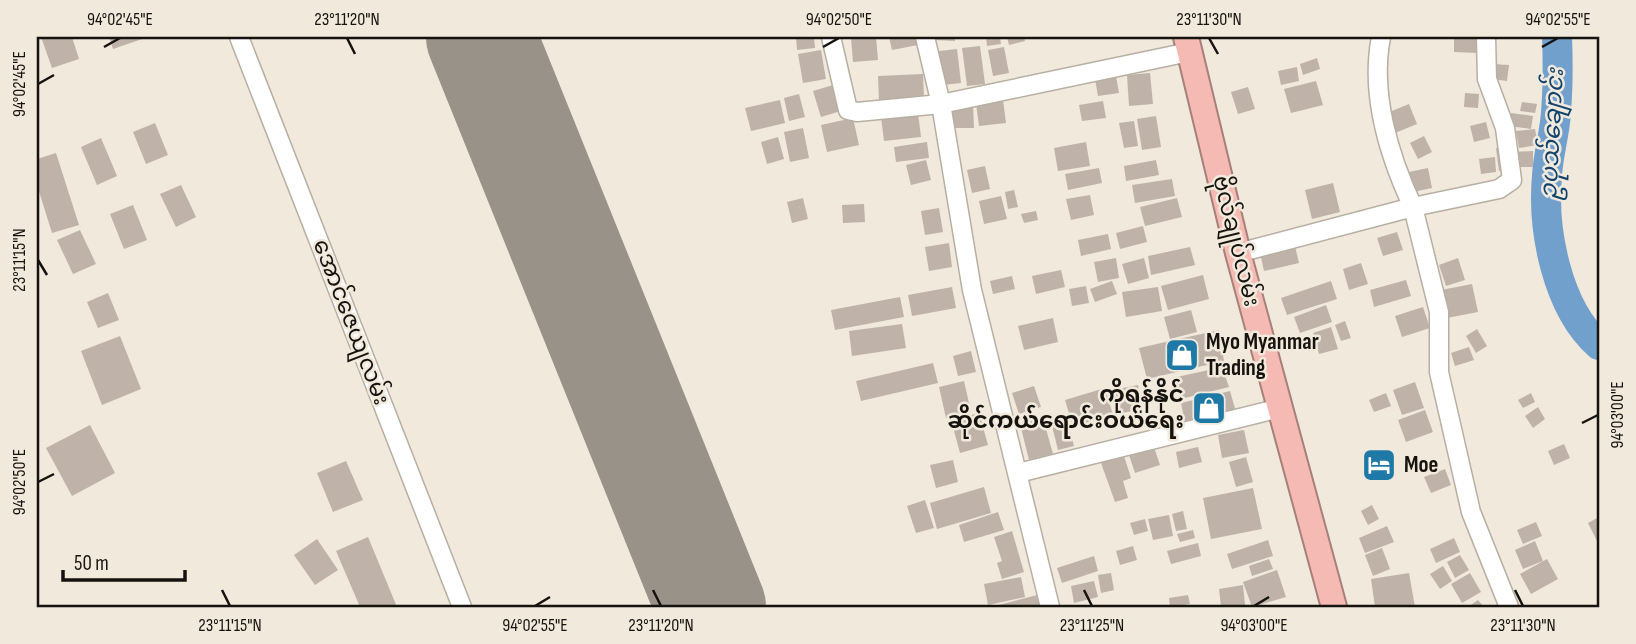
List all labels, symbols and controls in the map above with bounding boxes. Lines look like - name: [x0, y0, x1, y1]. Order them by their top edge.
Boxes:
- text: 94°02'45"E: [87, 9, 153, 30]
- text: 23°11'20"N: [314, 9, 380, 30]
- text: 94°02'50"E: [806, 9, 872, 30]
- text: 23°11'30"N: [1176, 9, 1242, 30]
- text: 94°02'55"E: [1525, 9, 1591, 30]
- text: 94°02'45"E: [9, 51, 30, 117]
- water label: ဥပုသ်ချောင်း: [1531, 66, 1575, 201]
- street label: ဗိုလ်ချုပ်လမ်း: [1202, 172, 1269, 310]
- text: 23°11'15"N: [9, 228, 30, 292]
- street label: အောင်ဇေယျလမ်း: [303, 234, 398, 410]
- place label: Myo Myanmar Trading: [1206, 328, 1319, 382]
- shop icon: Myo Myanmar Trading: [1163, 336, 1201, 374]
- place label: ကိုရန်နိုင် ဆိုင်ကယ်ရောင်းဝယ်ရေး: [947, 378, 1184, 439]
- text: 94°03'00"E: [1607, 381, 1628, 449]
- shop icon: ကိုရန်နိုင် ဆိုင်ကယ်ရောင်းဝယ်ရေး: [1190, 389, 1228, 427]
- hotel icon: Moe: [1360, 446, 1398, 484]
- text: 94°02'50"E: [9, 449, 30, 515]
- place label: Moe: [1404, 451, 1438, 479]
- scale bar: [63, 539, 186, 583]
- text: 50 m: [74, 551, 109, 576]
- text: 23°11'15"N: [198, 615, 262, 636]
- text: 94°02'55"E: [502, 615, 568, 636]
- text: 23°11'20"N: [628, 615, 694, 636]
- text: 23°11'25"N: [1060, 615, 1124, 636]
- text: 94°03'00"E: [1220, 615, 1288, 636]
- text: 23°11'30"N: [1490, 615, 1556, 636]

